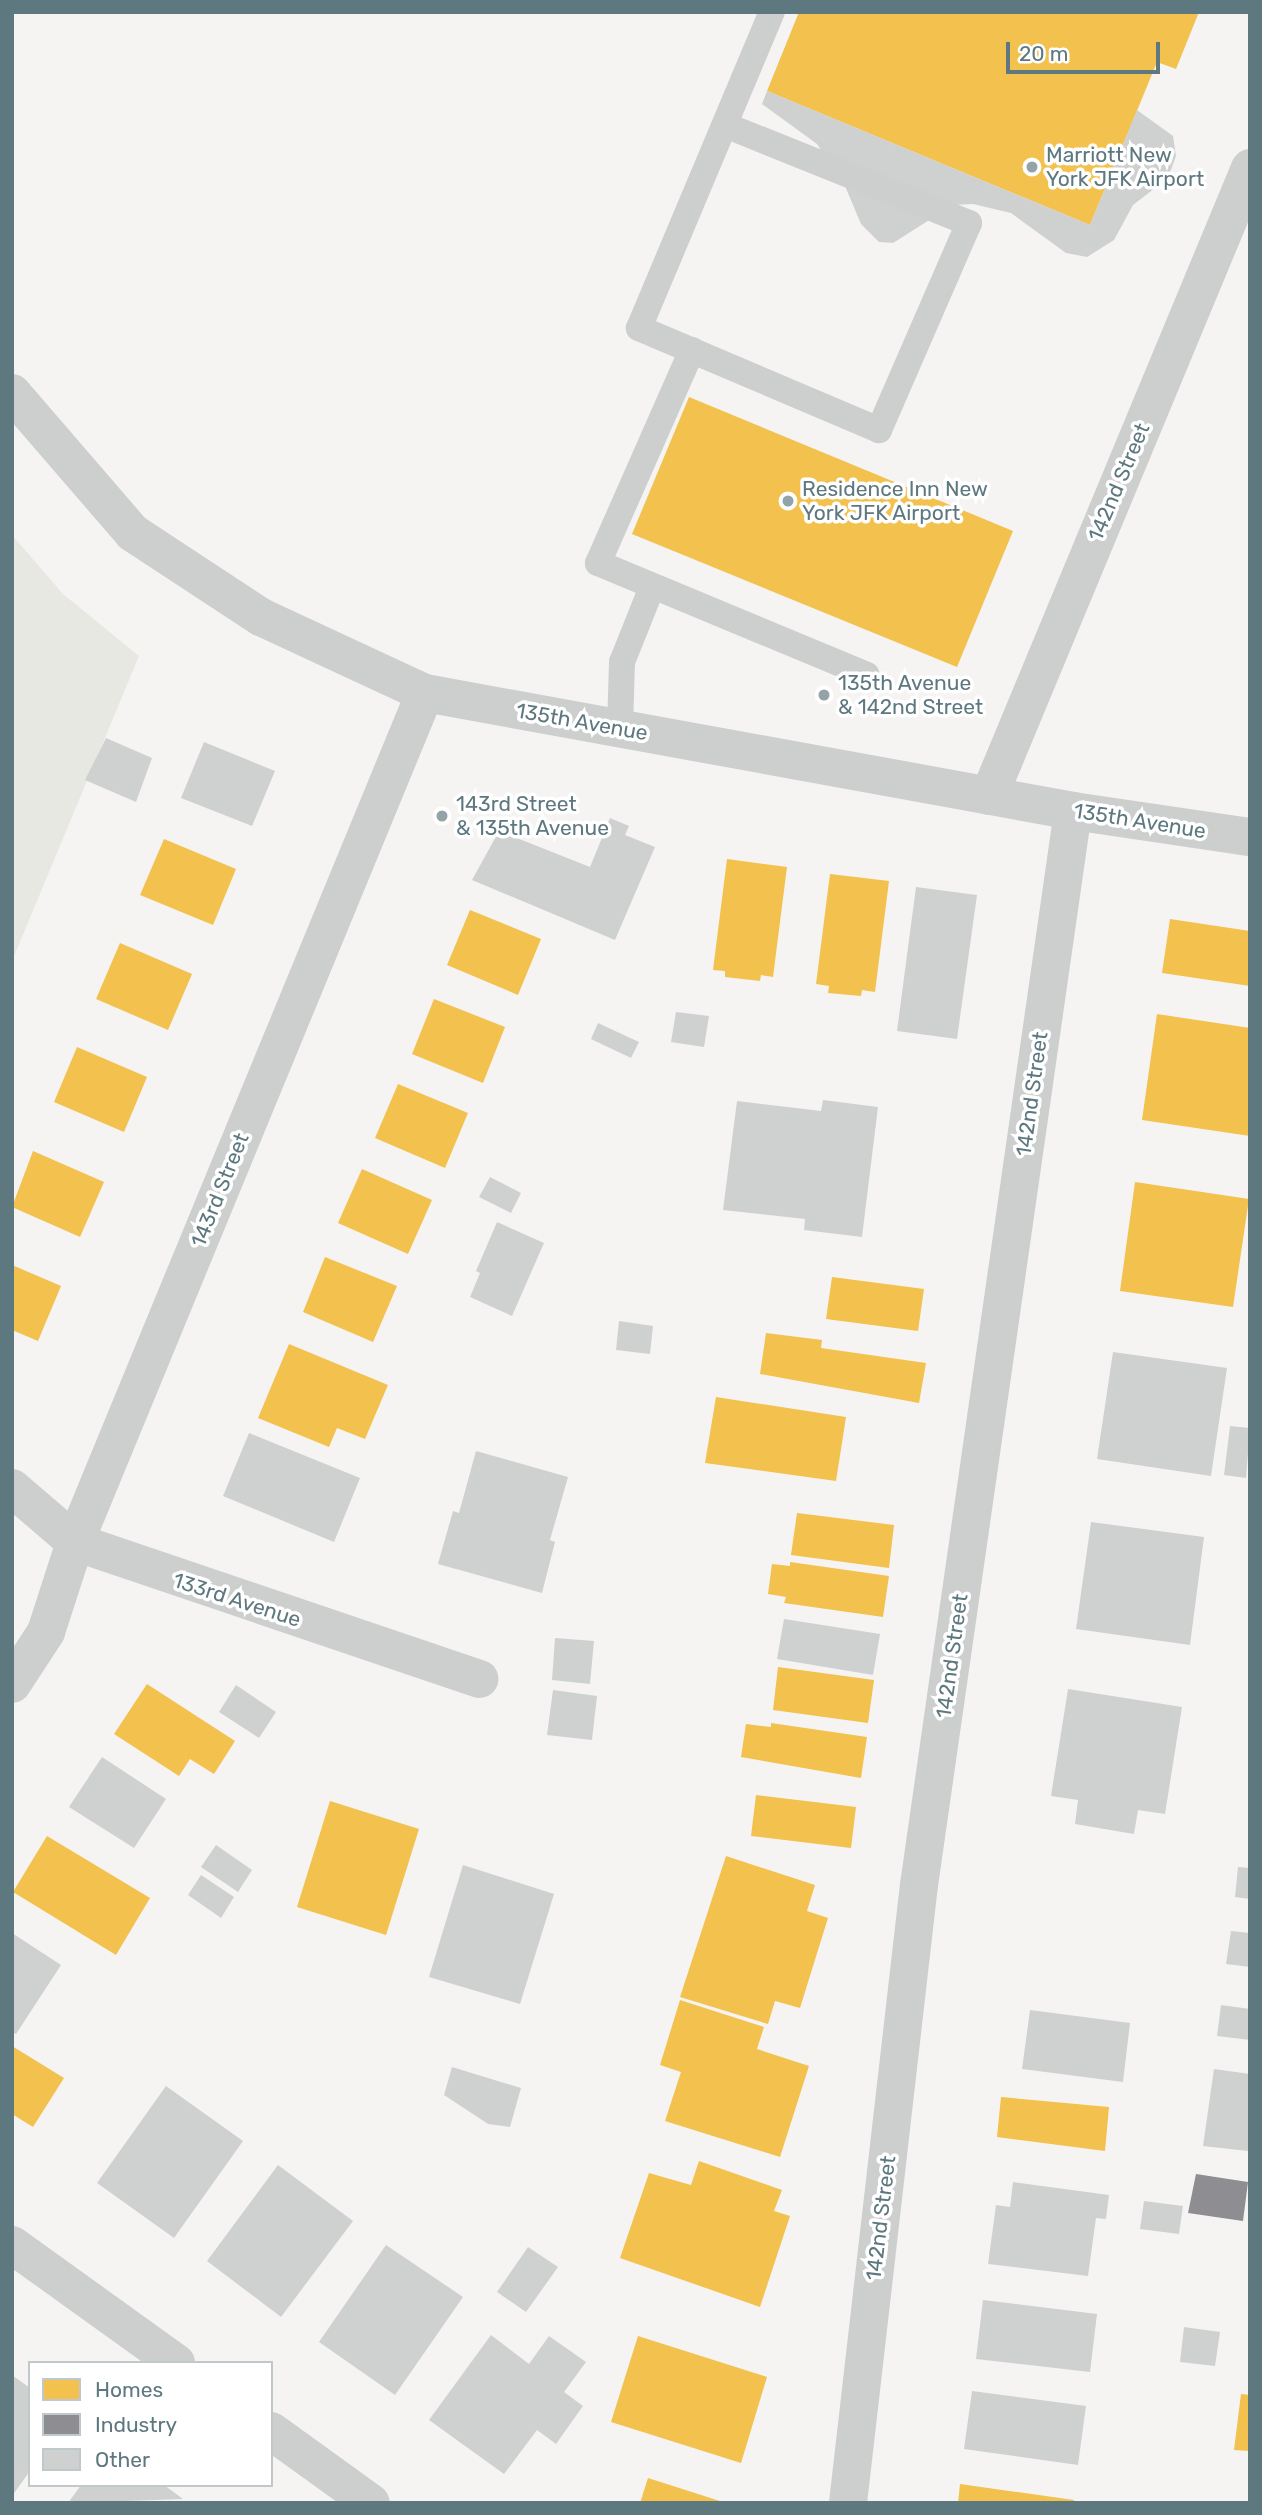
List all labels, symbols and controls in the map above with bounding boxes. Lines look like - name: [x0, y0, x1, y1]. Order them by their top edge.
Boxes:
- scale bar: [1010, 28, 1164, 72]
- text: 20 m: [1019, 41, 1068, 66]
- place label: Marriott New York JFK Airport: [1046, 142, 1205, 192]
- marker: Marriott New York JFK Airport: [1024, 159, 1040, 175]
- street label: 142nd Street: [1083, 419, 1155, 545]
- place label: Residence Inn New York JFK Airport: [802, 476, 988, 526]
- marker: Residence Inn New York JFK Airport: [780, 493, 796, 509]
- place label: 135th Avenue & 142nd Street: [838, 670, 983, 720]
- marker: 135th Avenue & 142nd Street: [816, 687, 832, 703]
- street label: 135th Avenue: [514, 698, 650, 746]
- place label: 143rd Street & 135th Avenue: [456, 791, 609, 841]
- street label: 135th Avenue: [1072, 798, 1208, 844]
- marker: 143rd Street & 135th Avenue: [434, 808, 450, 824]
- street label: 142nd Street: [1011, 1030, 1053, 1158]
- street label: 143rd Street: [186, 1129, 254, 1251]
- street label: 133rd Avenue: [170, 1567, 304, 1633]
- street label: 142nd Street: [931, 1592, 973, 1720]
- street label: 142nd Street: [861, 2154, 901, 2282]
- legend: [28, 2361, 273, 2487]
- text: Homes: [95, 2377, 163, 2402]
- text: Industry: [95, 2412, 177, 2437]
- text: Other: [95, 2447, 150, 2472]

